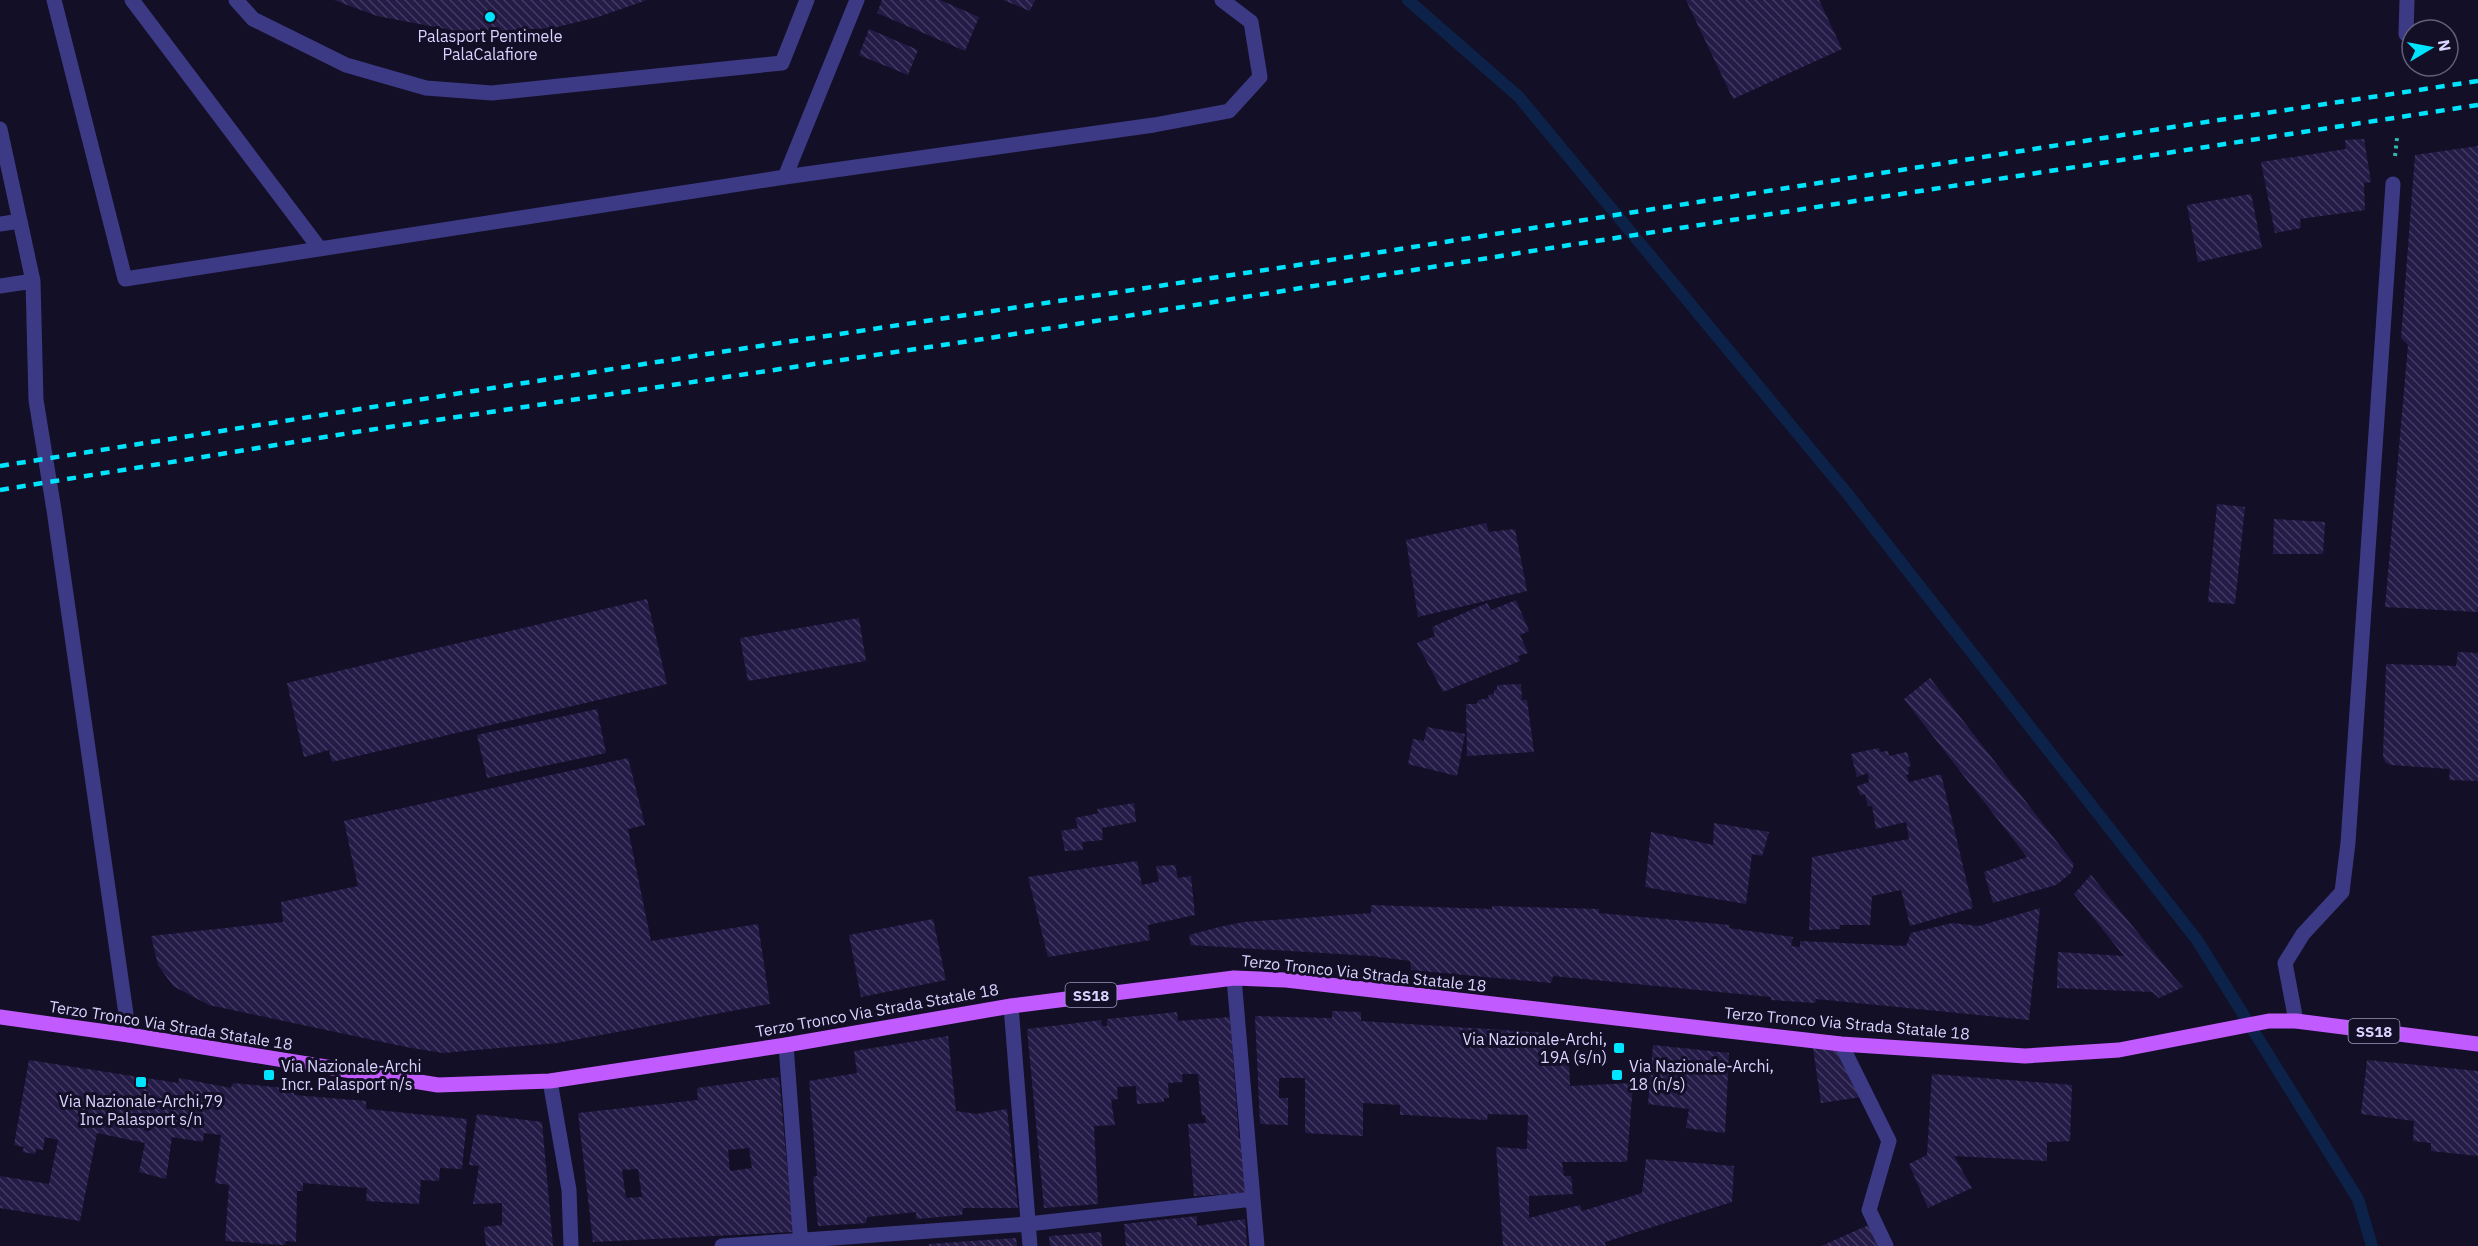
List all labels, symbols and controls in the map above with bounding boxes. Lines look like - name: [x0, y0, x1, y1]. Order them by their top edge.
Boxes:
- marker: Palasport Pentimele PalaCalafiore: [483, 10, 497, 24]
- north arrow: [2400, 18, 2460, 78]
- place label: Palasport Pentimele PalaCalafiore: [417, 26, 563, 64]
- text: N: [2434, 38, 2456, 53]
- street label: Terzo Tronco Via Strada Statale 18: [1240, 950, 1488, 996]
- street label: Terzo Tronco Via Strada Statale 18: [754, 979, 1000, 1041]
- road number: SS18: [1066, 983, 1116, 1007]
- street label: Terzo Tronco Via Strada Statale 18: [48, 996, 294, 1054]
- street label: Terzo Tronco Via Strada Statale 18: [1723, 1002, 1971, 1044]
- road number: SS18: [2348, 1019, 2400, 1043]
- place label: Via Nazionale-Archi, 19A (s/n): [1462, 1029, 1607, 1067]
- marker: Via Nazionale-Archi, 19A (s/n): [1612, 1041, 1626, 1055]
- place label: Via Nazionale-Archi Incr. Palasport n/s: [281, 1056, 421, 1094]
- place label: Via Nazionale-Archi, 18 (n/s): [1629, 1056, 1774, 1094]
- marker: Via Nazionale-Archi Incr. Palasport n/s: [262, 1068, 276, 1082]
- marker: Via Nazionale-Archi, 18 (n/s): [1610, 1068, 1624, 1082]
- marker: Via Nazionale-Archi,79 Inc Palasport s/n: [134, 1075, 148, 1089]
- place label: Via Nazionale-Archi,79 Inc Palasport s/n: [59, 1091, 223, 1129]

